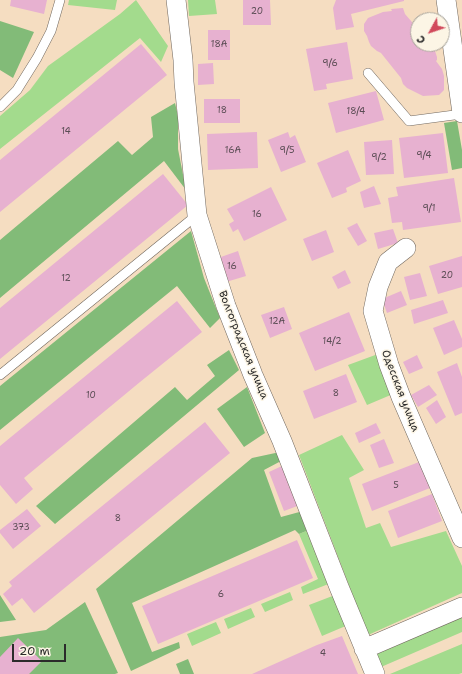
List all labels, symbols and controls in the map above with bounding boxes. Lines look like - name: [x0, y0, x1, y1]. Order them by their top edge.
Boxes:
- house number: 20: [251, 7, 263, 17]
- north arrow: [410, 12, 450, 52]
- text: С: [413, 32, 429, 47]
- house number: 18А: [211, 40, 227, 50]
- house number: 9/6: [322, 59, 338, 69]
- house number: 18: [217, 106, 227, 116]
- house number: 18/4: [347, 107, 365, 117]
- house number: 14: [61, 127, 71, 137]
- house number: 16А: [225, 146, 241, 156]
- house number: 9/5: [279, 146, 295, 156]
- house number: 9/4: [416, 151, 432, 161]
- house number: 9/2: [371, 153, 387, 163]
- house number: 9/1: [422, 204, 436, 214]
- house number: 16: [252, 210, 262, 220]
- house number: 16: [227, 262, 237, 272]
- house number: 20: [441, 271, 453, 281]
- house number: 12: [61, 274, 71, 284]
- street label: Волгоградская улица: [215, 289, 271, 401]
- house number: 12А: [269, 317, 285, 327]
- house number: 14/2: [323, 337, 341, 347]
- street label: Одесская улица: [378, 348, 422, 434]
- house number: 8: [333, 389, 339, 399]
- house number: 10: [86, 391, 96, 401]
- house number: 5: [393, 481, 399, 491]
- house number: 8: [115, 514, 121, 524]
- house number: 373: [12, 523, 30, 533]
- house number: 6: [218, 590, 224, 600]
- scale bar: [14, 636, 68, 662]
- text: 20 m: [19, 643, 50, 659]
- house number: 4: [320, 649, 326, 659]

